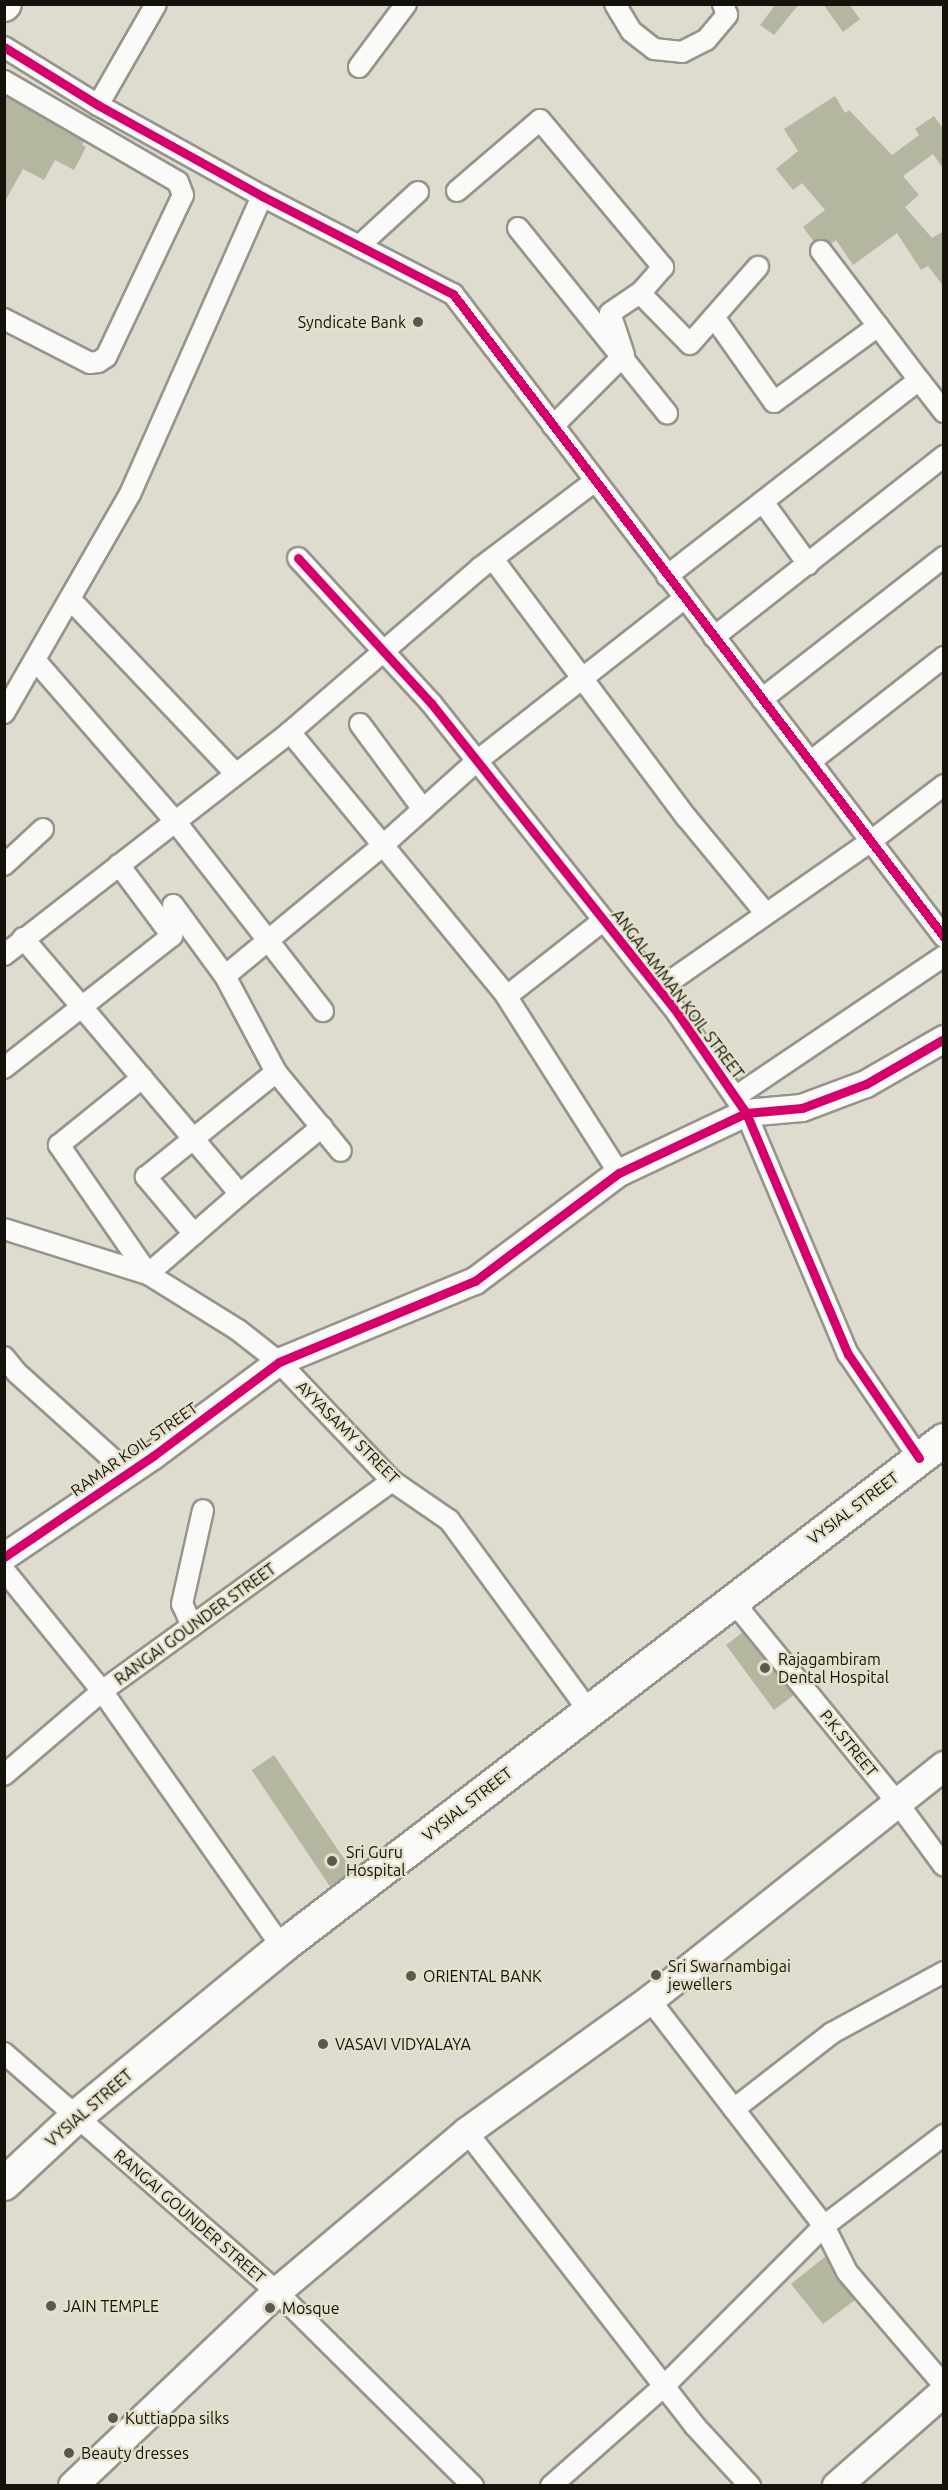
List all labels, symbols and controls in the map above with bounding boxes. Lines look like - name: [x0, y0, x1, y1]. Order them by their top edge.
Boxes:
- place label: Syndicate Bank: [298, 312, 406, 332]
- marker: Syndicate Bank: [411, 315, 425, 329]
- street label: ANGALAMMAN KOIL STREET: [608, 906, 748, 1082]
- street label: AYYASAMY STREET: [293, 1377, 403, 1487]
- street label: RAMAR KOIL STREET: [67, 1398, 201, 1500]
- street label: VYSIAL STREET: [804, 1468, 902, 1548]
- street label: RANGAI GOUNDER STREET: [111, 1559, 279, 1689]
- place label: Rajagambiram Dental Hospital: [778, 1649, 889, 1687]
- marker: Rajagambiram Dental Hospital: [756, 1659, 774, 1677]
- street label: P.K.STREET: [816, 1706, 882, 1780]
- street label: VYSIAL STREET: [418, 1763, 516, 1845]
- place label: Sri Guru Hospital: [346, 1842, 405, 1880]
- marker: Sri Guru Hospital: [323, 1852, 341, 1870]
- place label: Sri Swarnambigai jewellers: [668, 1956, 791, 1994]
- place label: ORIENTAL BANK: [423, 1966, 542, 1986]
- marker: Sri Swarnambigai jewellers: [649, 1968, 663, 1982]
- marker: ORIENTAL BANK: [404, 1969, 418, 1983]
- place label: VASAVI VIDYALAYA: [335, 2034, 471, 2054]
- marker: VASAVI VIDYALAYA: [316, 2037, 330, 2051]
- street label: VYSIAL STREET: [42, 2065, 136, 2151]
- street label: RANGAI GOUNDER STREET: [110, 2145, 270, 2287]
- place label: JAIN TEMPLE: [63, 2296, 159, 2316]
- place label: Mosque: [282, 2298, 340, 2318]
- marker: JAIN TEMPLE: [44, 2299, 58, 2313]
- marker: Mosque: [263, 2301, 277, 2315]
- place label: Kuttiappa silks: [125, 2408, 229, 2428]
- marker: Kuttiappa silks: [106, 2411, 120, 2425]
- place label: Beauty dresses: [81, 2443, 189, 2463]
- marker: Beauty dresses: [62, 2446, 76, 2460]

